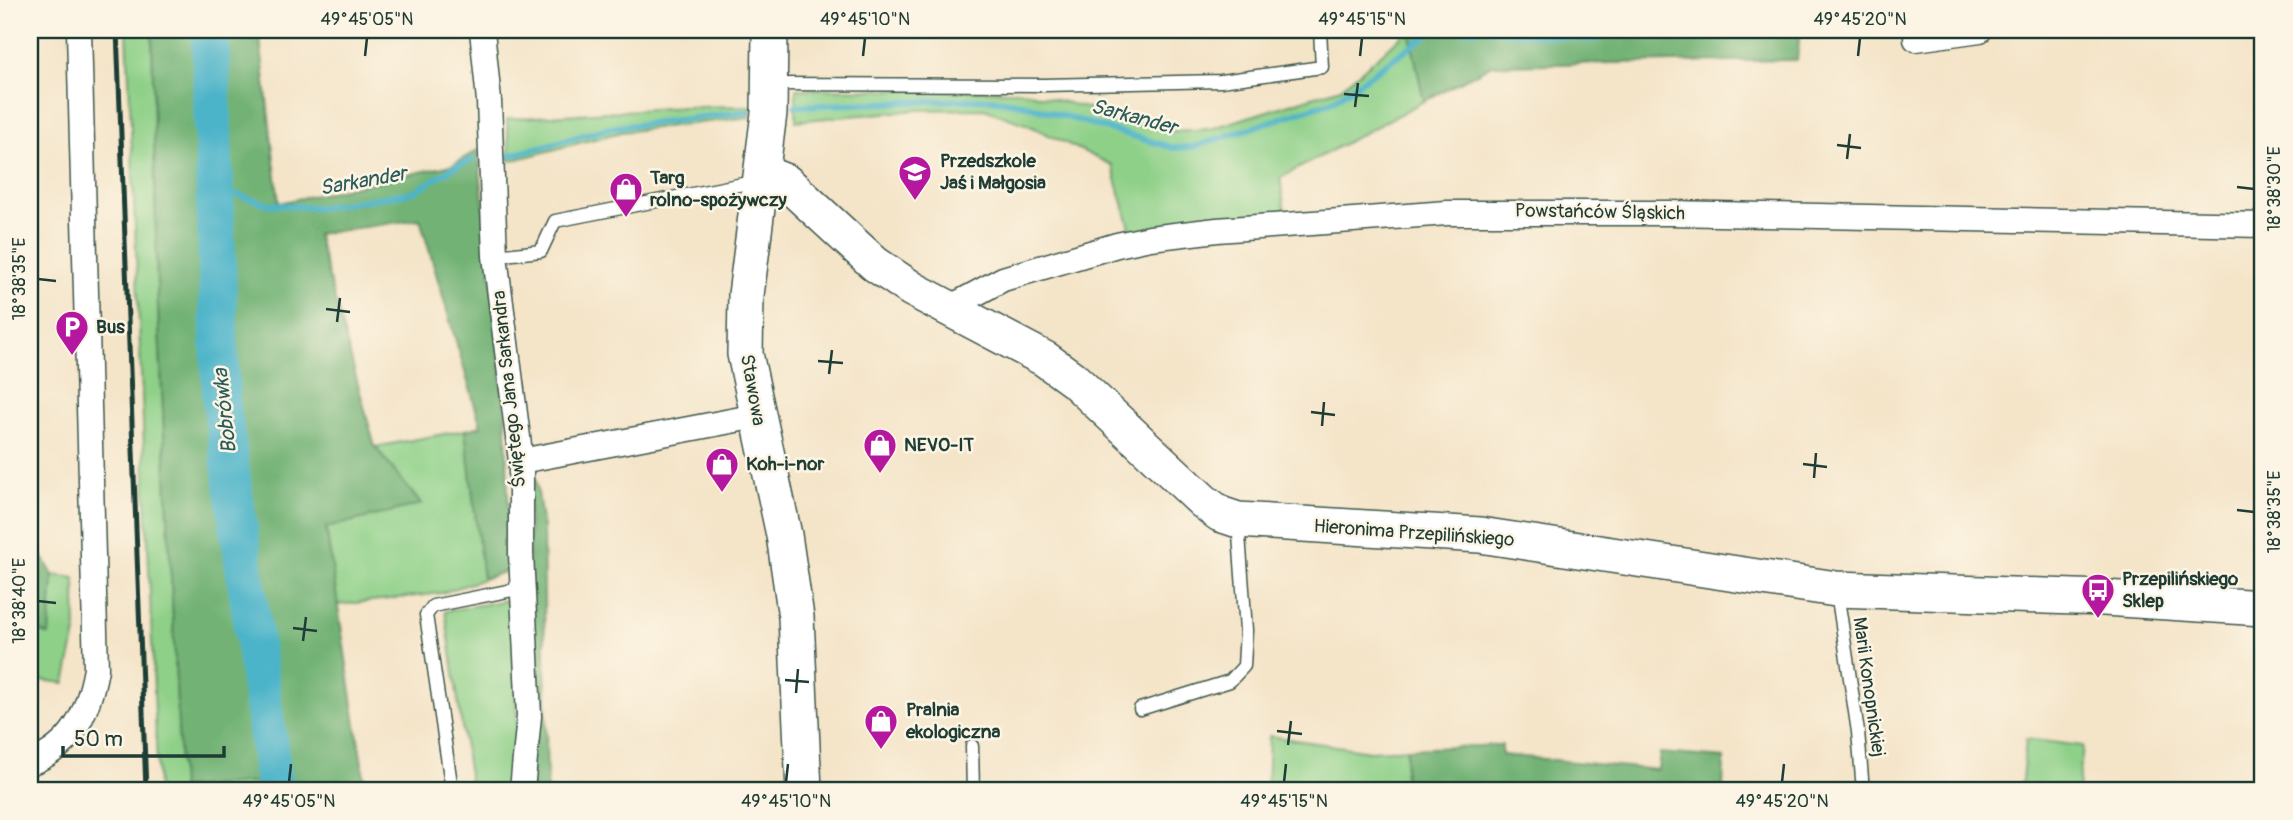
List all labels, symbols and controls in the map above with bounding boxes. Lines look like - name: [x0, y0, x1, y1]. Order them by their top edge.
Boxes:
- text: 49°45'05"N: [321, 8, 413, 31]
- text: 49°45'10"N: [820, 8, 910, 31]
- text: 49°45'15"N: [1318, 8, 1406, 31]
- text: 49°45'20"N: [1813, 8, 1907, 31]
- water label: Sarkander: [1088, 93, 1182, 142]
- text: 18°38'30"E: [2263, 146, 2286, 232]
- place label: Przedszkole Jaś i Małgosia: [940, 149, 1046, 195]
- school or university icon: Przedszkole Jaś i Małgosia: [896, 153, 934, 202]
- water label: Sarkander: [318, 160, 411, 202]
- place label: Targ rolno-spożywczy: [649, 166, 788, 212]
- shop icon: Targ rolno-spożywczy: [607, 170, 645, 219]
- street label: Powstańców Śląskich: [1515, 199, 1685, 225]
- text: 18°38'35"E: [8, 237, 31, 321]
- street label: Świętego Jana Sarkandra: [487, 289, 531, 489]
- parking icon: Bus: [53, 308, 91, 357]
- place label: Bus: [96, 315, 125, 339]
- street label: Stawowa: [735, 352, 771, 428]
- water label: Bobrówka: [207, 366, 243, 455]
- shop icon: NEVO-IT: [861, 426, 899, 475]
- place label: NEVO-IT: [904, 433, 975, 457]
- shop icon: Koh-i-nor: [703, 445, 741, 494]
- place label: Koh-i-nor: [746, 452, 824, 476]
- text: 18°38'35"E: [2263, 470, 2286, 554]
- street label: Hieronima Przepilińskiego: [1313, 514, 1515, 552]
- text: 18°38'40"E: [8, 558, 31, 644]
- place label: Przepilińskiego Sklep: [2122, 567, 2239, 613]
- bus stop icon: Przepilińskiego Sklep: [2079, 571, 2117, 620]
- street label: Marii Konopnickiej: [1847, 616, 1891, 758]
- place label: Pralnia ekologiczna: [905, 698, 1000, 744]
- shop icon: Pralnia ekologiczna: [862, 702, 900, 751]
- scale bar: [63, 715, 224, 759]
- text: 50 m: [74, 726, 123, 753]
- text: 49°45'05"N: [243, 790, 335, 813]
- text: 49°45'10"N: [741, 790, 831, 813]
- text: 49°45'15"N: [1240, 790, 1328, 813]
- text: 49°45'20"N: [1735, 790, 1829, 813]

